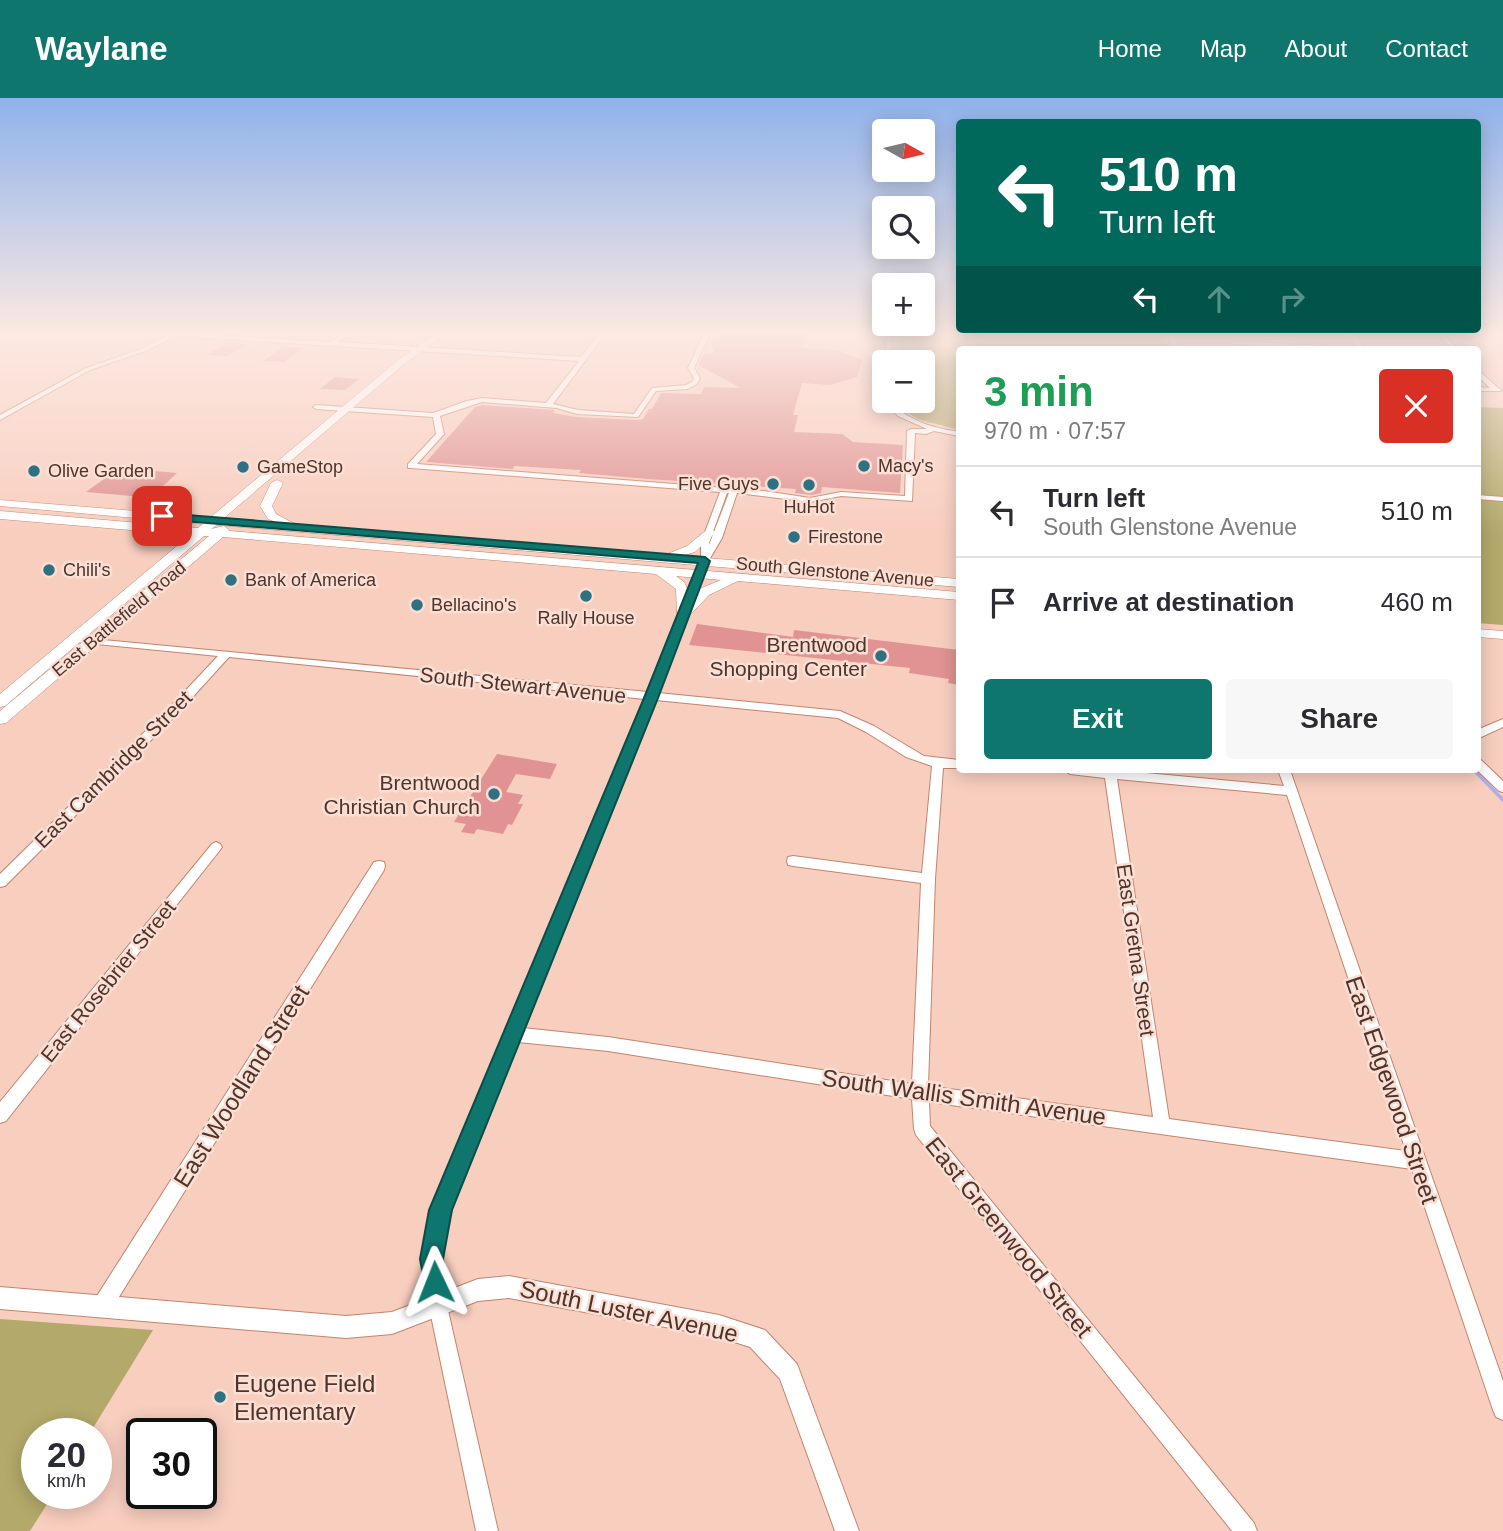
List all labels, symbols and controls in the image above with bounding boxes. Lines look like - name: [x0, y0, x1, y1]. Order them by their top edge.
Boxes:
- text: Waylane: [35, 30, 168, 67]
- text: Home: [1098, 35, 1162, 62]
- text: Map: [1200, 35, 1247, 62]
- text: About: [1285, 35, 1347, 62]
- text: Contact: [1385, 35, 1468, 62]
- north arrow: [872, 119, 934, 182]
- map controls: [872, 119, 935, 413]
- icon: left: [984, 147, 1075, 238]
- text: 510 m: [1099, 147, 1238, 201]
- button: search: [872, 196, 935, 259]
- text: Turn left: [1099, 204, 1215, 240]
- button: +: [872, 273, 935, 336]
- icon: left: [1127, 280, 1165, 318]
- icon: ahead: [1200, 280, 1238, 318]
- icon: right: [1273, 280, 1311, 318]
- button: −: [872, 350, 935, 413]
- text: 3 min: [984, 368, 1094, 415]
- button: close: [1379, 369, 1453, 443]
- text: 970 m · 07:57: [984, 418, 1126, 444]
- place label: Macy's: [878, 456, 933, 476]
- place label: GameStop: [257, 457, 343, 477]
- marker: Macy's: [856, 458, 872, 474]
- marker: GameStop: [235, 459, 251, 475]
- place label: Olive Garden: [48, 461, 154, 481]
- marker: Olive Garden: [26, 463, 42, 479]
- place label: Five Guys: [678, 474, 759, 494]
- marker: Five Guys: [765, 476, 781, 492]
- marker: HuHot: [801, 477, 817, 493]
- text: Turn left: [1043, 483, 1145, 513]
- pin: [132, 486, 192, 546]
- icon: left: [984, 493, 1022, 531]
- text: 510 m: [1381, 496, 1453, 526]
- icon: arrive: [143, 497, 181, 535]
- place label: HuHot: [783, 497, 835, 517]
- text: South Glenstone Avenue: [1043, 514, 1297, 540]
- place label: Firestone: [808, 527, 883, 547]
- marker: Firestone: [786, 529, 802, 545]
- street label: South Glenstone Avenue: [735, 553, 935, 591]
- street label: East Battlefield Road: [48, 557, 190, 681]
- place label: Chili's: [63, 560, 110, 580]
- marker: Chili's: [41, 562, 57, 578]
- place label: Bank of America: [245, 570, 377, 590]
- marker: Bank of America: [223, 572, 239, 588]
- icon: arrive: [984, 584, 1022, 622]
- text: Arrive at destination: [1043, 587, 1294, 617]
- text: 460 m: [1381, 587, 1453, 617]
- marker: Rally House: [578, 588, 594, 604]
- place label: Bellacino's: [431, 595, 516, 615]
- marker: Bellacino's: [409, 597, 425, 613]
- place label: Rally House: [537, 608, 635, 628]
- place label: Brentwood Shopping Center: [709, 633, 867, 680]
- marker: Brentwood Shopping Center: [873, 648, 889, 664]
- street label: South Stewart Avenue: [419, 663, 627, 707]
- button: Exit: [984, 679, 1212, 759]
- button: Share: [1226, 679, 1453, 759]
- street label: East Cambridge Street: [30, 686, 196, 852]
- place label: Brentwood Christian Church: [324, 771, 480, 818]
- marker: Brentwood Christian Church: [486, 786, 502, 802]
- street label: East Gretna Street: [1113, 862, 1160, 1038]
- street label: East Rosebrier Street: [36, 896, 180, 1066]
- street label: East Edgewood Street: [1340, 973, 1444, 1208]
- street label: East Woodland Street: [168, 980, 314, 1192]
- street label: South Wallis Smith Avenue: [820, 1064, 1108, 1130]
- street label: East Greenwood Street: [920, 1132, 1098, 1343]
- position arrow: [398, 1245, 472, 1319]
- street label: South Luster Avenue: [517, 1275, 741, 1347]
- place label: Eugene Field Elementary: [234, 1370, 375, 1425]
- marker: Eugene Field Elementary: [212, 1389, 228, 1405]
- speed limit sign: 30: [126, 1418, 217, 1509]
- text: 20: [47, 1435, 86, 1474]
- text: km/h: [47, 1471, 86, 1491]

